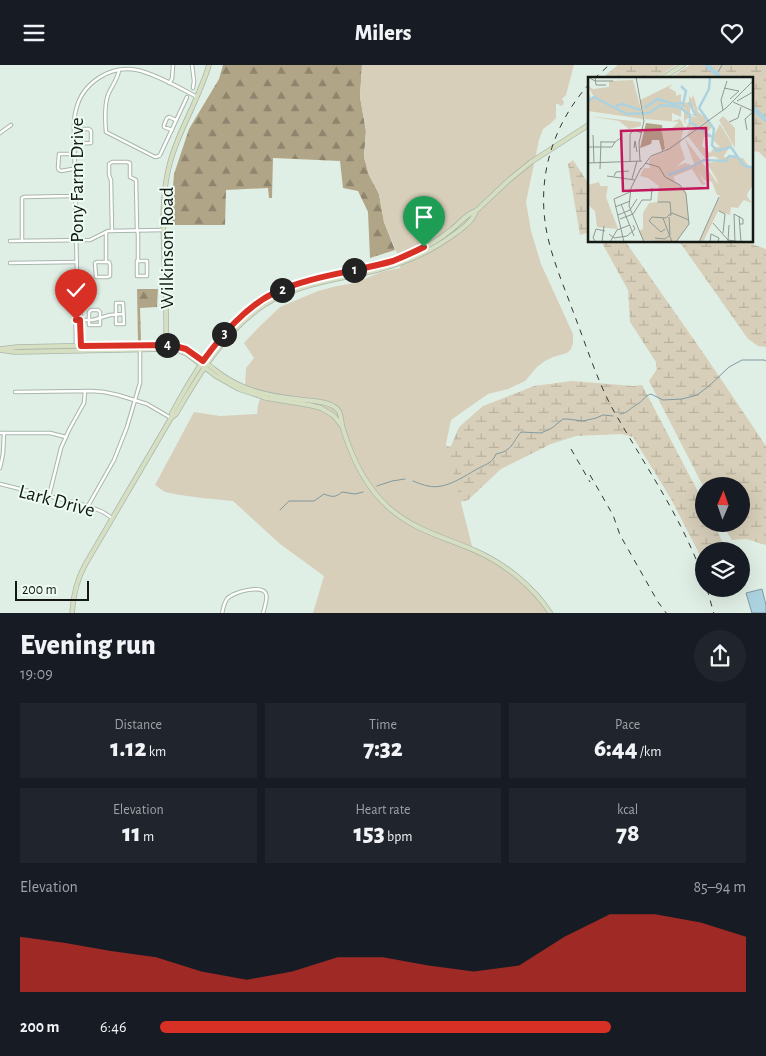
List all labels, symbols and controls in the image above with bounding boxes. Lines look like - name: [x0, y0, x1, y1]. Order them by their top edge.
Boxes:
- icon: menu: [20, 19, 48, 47]
- icon: heart: [718, 19, 746, 47]
- text: Milers: [355, 22, 411, 44]
- inset map: [588, 77, 754, 243]
- street label: Pony Farm Drive: [67, 117, 87, 243]
- street label: Wilkinson Road: [157, 187, 177, 309]
- pin: [403, 196, 445, 247]
- icon: arrive: [410, 203, 438, 231]
- pin: 1: [342, 257, 366, 283]
- text: 1: [352, 263, 357, 277]
- pin: [55, 269, 97, 320]
- icon: check: [62, 276, 90, 304]
- pin: 2: [270, 277, 294, 303]
- text: 2: [279, 283, 286, 297]
- pin: 3: [212, 321, 236, 347]
- text: 3: [221, 327, 228, 341]
- pin: 4: [154, 333, 180, 357]
- text: 4: [164, 338, 171, 352]
- north arrow: [695, 477, 750, 533]
- map controls: [695, 477, 750, 597]
- street label: Lark Drive: [17, 481, 97, 521]
- button: layers: [695, 542, 750, 597]
- scale bar: [15, 579, 89, 602]
- text: 200 m: [22, 583, 57, 597]
- button: share: [694, 630, 746, 682]
- text: Evening run: [20, 632, 156, 660]
- text: 19:09: [20, 666, 53, 682]
- text: Distance: [115, 718, 162, 732]
- text: Time: [369, 718, 397, 732]
- text: Pace: [615, 718, 640, 732]
- text: 1.12: [110, 736, 146, 761]
- text: 7:32: [363, 736, 403, 761]
- text: 6:44: [594, 736, 638, 761]
- text: km: [146, 745, 166, 759]
- text: /km: [638, 745, 661, 759]
- text: Elevation: [113, 803, 164, 817]
- text: Heart rate: [356, 803, 410, 817]
- text: kcal: [617, 803, 638, 817]
- text: 11: [122, 821, 141, 846]
- text: 153: [354, 821, 385, 846]
- text: 78: [616, 821, 639, 846]
- text: m: [141, 830, 154, 844]
- text: bpm: [385, 830, 412, 844]
- text: Elevation: [20, 879, 78, 895]
- text: 85–94 m: [693, 879, 746, 895]
- text: 200 m: [20, 1019, 60, 1035]
- text: 6:46: [100, 1019, 126, 1035]

